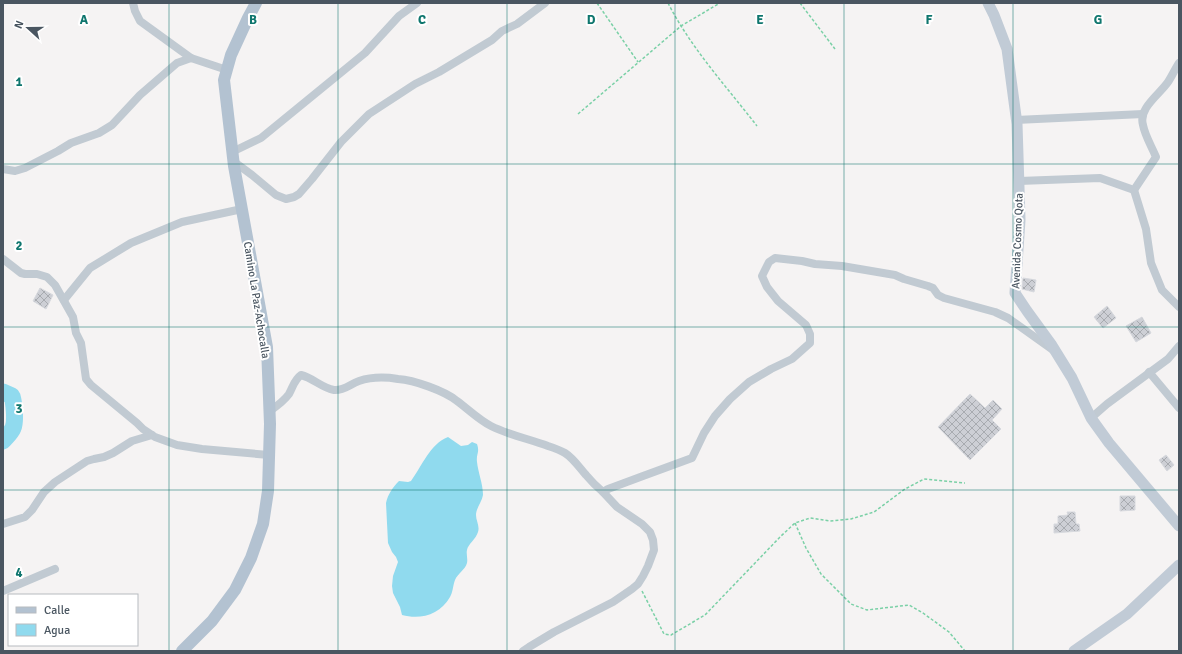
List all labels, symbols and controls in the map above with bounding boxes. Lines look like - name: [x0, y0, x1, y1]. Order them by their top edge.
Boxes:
- north arrow: [8, 8, 48, 48]
- text: A: [80, 12, 89, 28]
- text: B: [249, 12, 257, 28]
- text: C: [418, 12, 426, 28]
- text: D: [587, 12, 596, 28]
- text: E: [756, 12, 764, 28]
- text: F: [926, 12, 933, 28]
- text: G: [1094, 12, 1102, 28]
- text: N: [12, 19, 27, 30]
- text: 1: [15, 74, 23, 90]
- street label: Avenida Cosmo Qota: [1009, 192, 1026, 289]
- text: 2: [15, 238, 23, 254]
- street label: Camino La Paz-Achocalla: [241, 241, 272, 360]
- text: 3: [15, 401, 23, 417]
- text: 4: [15, 565, 23, 581]
- legend: [8, 594, 138, 646]
- text: Calle: [44, 603, 70, 618]
- text: Agua: [44, 623, 70, 638]

